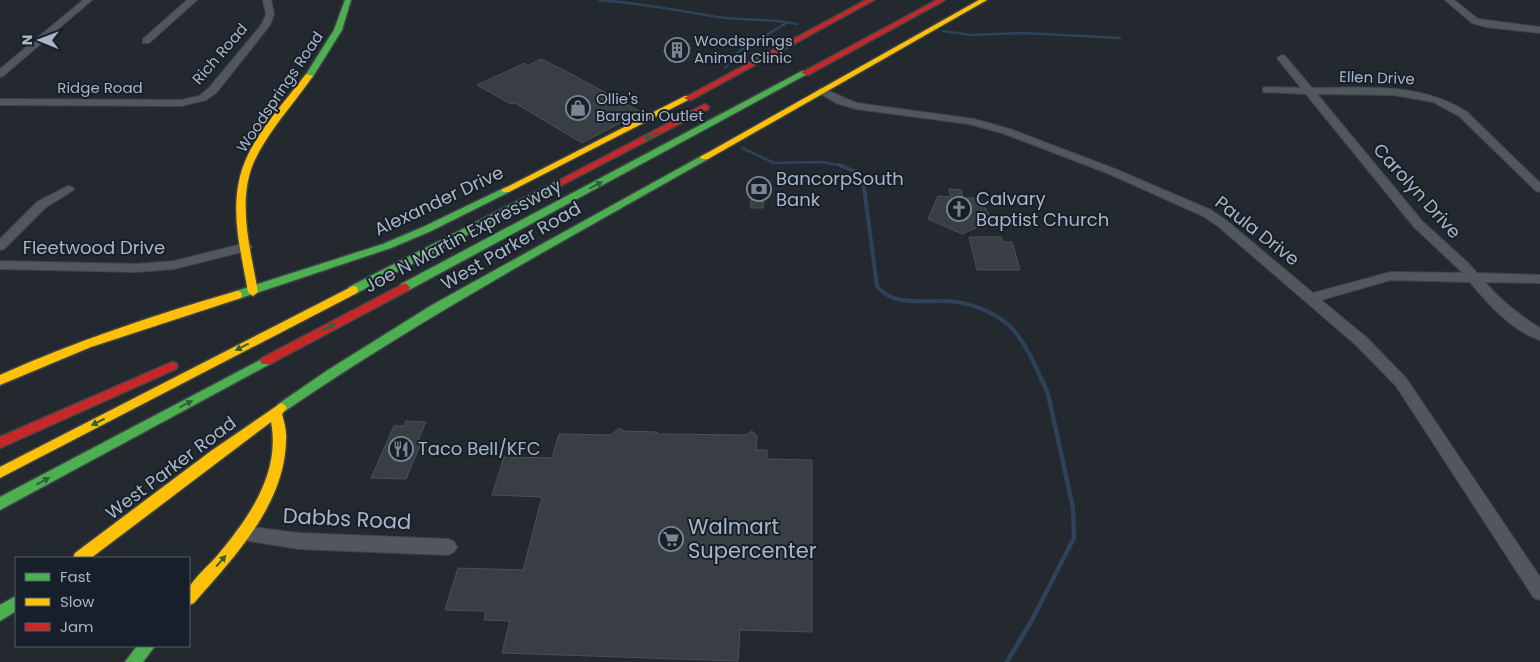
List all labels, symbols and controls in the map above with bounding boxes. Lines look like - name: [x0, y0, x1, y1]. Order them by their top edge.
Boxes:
- north arrow: [15, 15, 65, 65]
- street label: Rich Road: [187, 19, 252, 89]
- street label: Woodsprings Road: [231, 27, 328, 156]
- place label: Woodsprings Animal Clinic: [694, 30, 793, 68]
- text: N: [17, 34, 37, 45]
- building icon: Woodsprings Animal Clinic: [664, 37, 690, 63]
- street label: Ellen Drive: [1339, 66, 1415, 89]
- street label: Ridge Road: [57, 77, 143, 98]
- place label: Ollie's Bargain Outlet: [596, 88, 704, 126]
- shop icon: Ollie's Bargain Outlet: [565, 95, 591, 121]
- one-way arrow: [644, 132, 658, 140]
- street label: Carolyn Drive: [1368, 138, 1467, 244]
- street label: Alexander Drive: [370, 160, 508, 241]
- place label: BancorpSouth Bank: [776, 166, 904, 212]
- street label: Joe N Martin Expressway: [360, 173, 566, 298]
- bank icon: BancorpSouth Bank: [746, 176, 772, 202]
- one-way arrow: [589, 181, 604, 189]
- place label: Calvary Baptist Church: [976, 186, 1109, 232]
- street label: Paula Drive: [1210, 190, 1305, 271]
- street label: West Parker Road: [436, 195, 585, 296]
- church icon: Calvary Baptist Church: [946, 196, 972, 222]
- street label: Fleetwood Drive: [23, 235, 165, 260]
- one-way arrow: [322, 323, 337, 331]
- one-way arrow: [235, 343, 250, 351]
- one-way arrow: [179, 400, 193, 408]
- street label: West Parker Road: [100, 410, 241, 525]
- one-way arrow: [91, 418, 105, 426]
- restaurant icon: Taco Bell/KFC: [388, 436, 414, 462]
- place label: Taco Bell/KFC: [418, 436, 541, 461]
- one-way arrow: [36, 477, 50, 485]
- street label: Dabbs Road: [282, 501, 412, 536]
- place label: Walmart Supercenter: [688, 512, 817, 565]
- supermarket icon: Walmart Supercenter: [658, 526, 684, 552]
- one-way arrow: [215, 554, 226, 567]
- legend: [15, 557, 190, 647]
- text: Fast: [60, 566, 91, 587]
- text: Slow: [60, 591, 95, 612]
- text: Jam: [60, 616, 94, 637]

